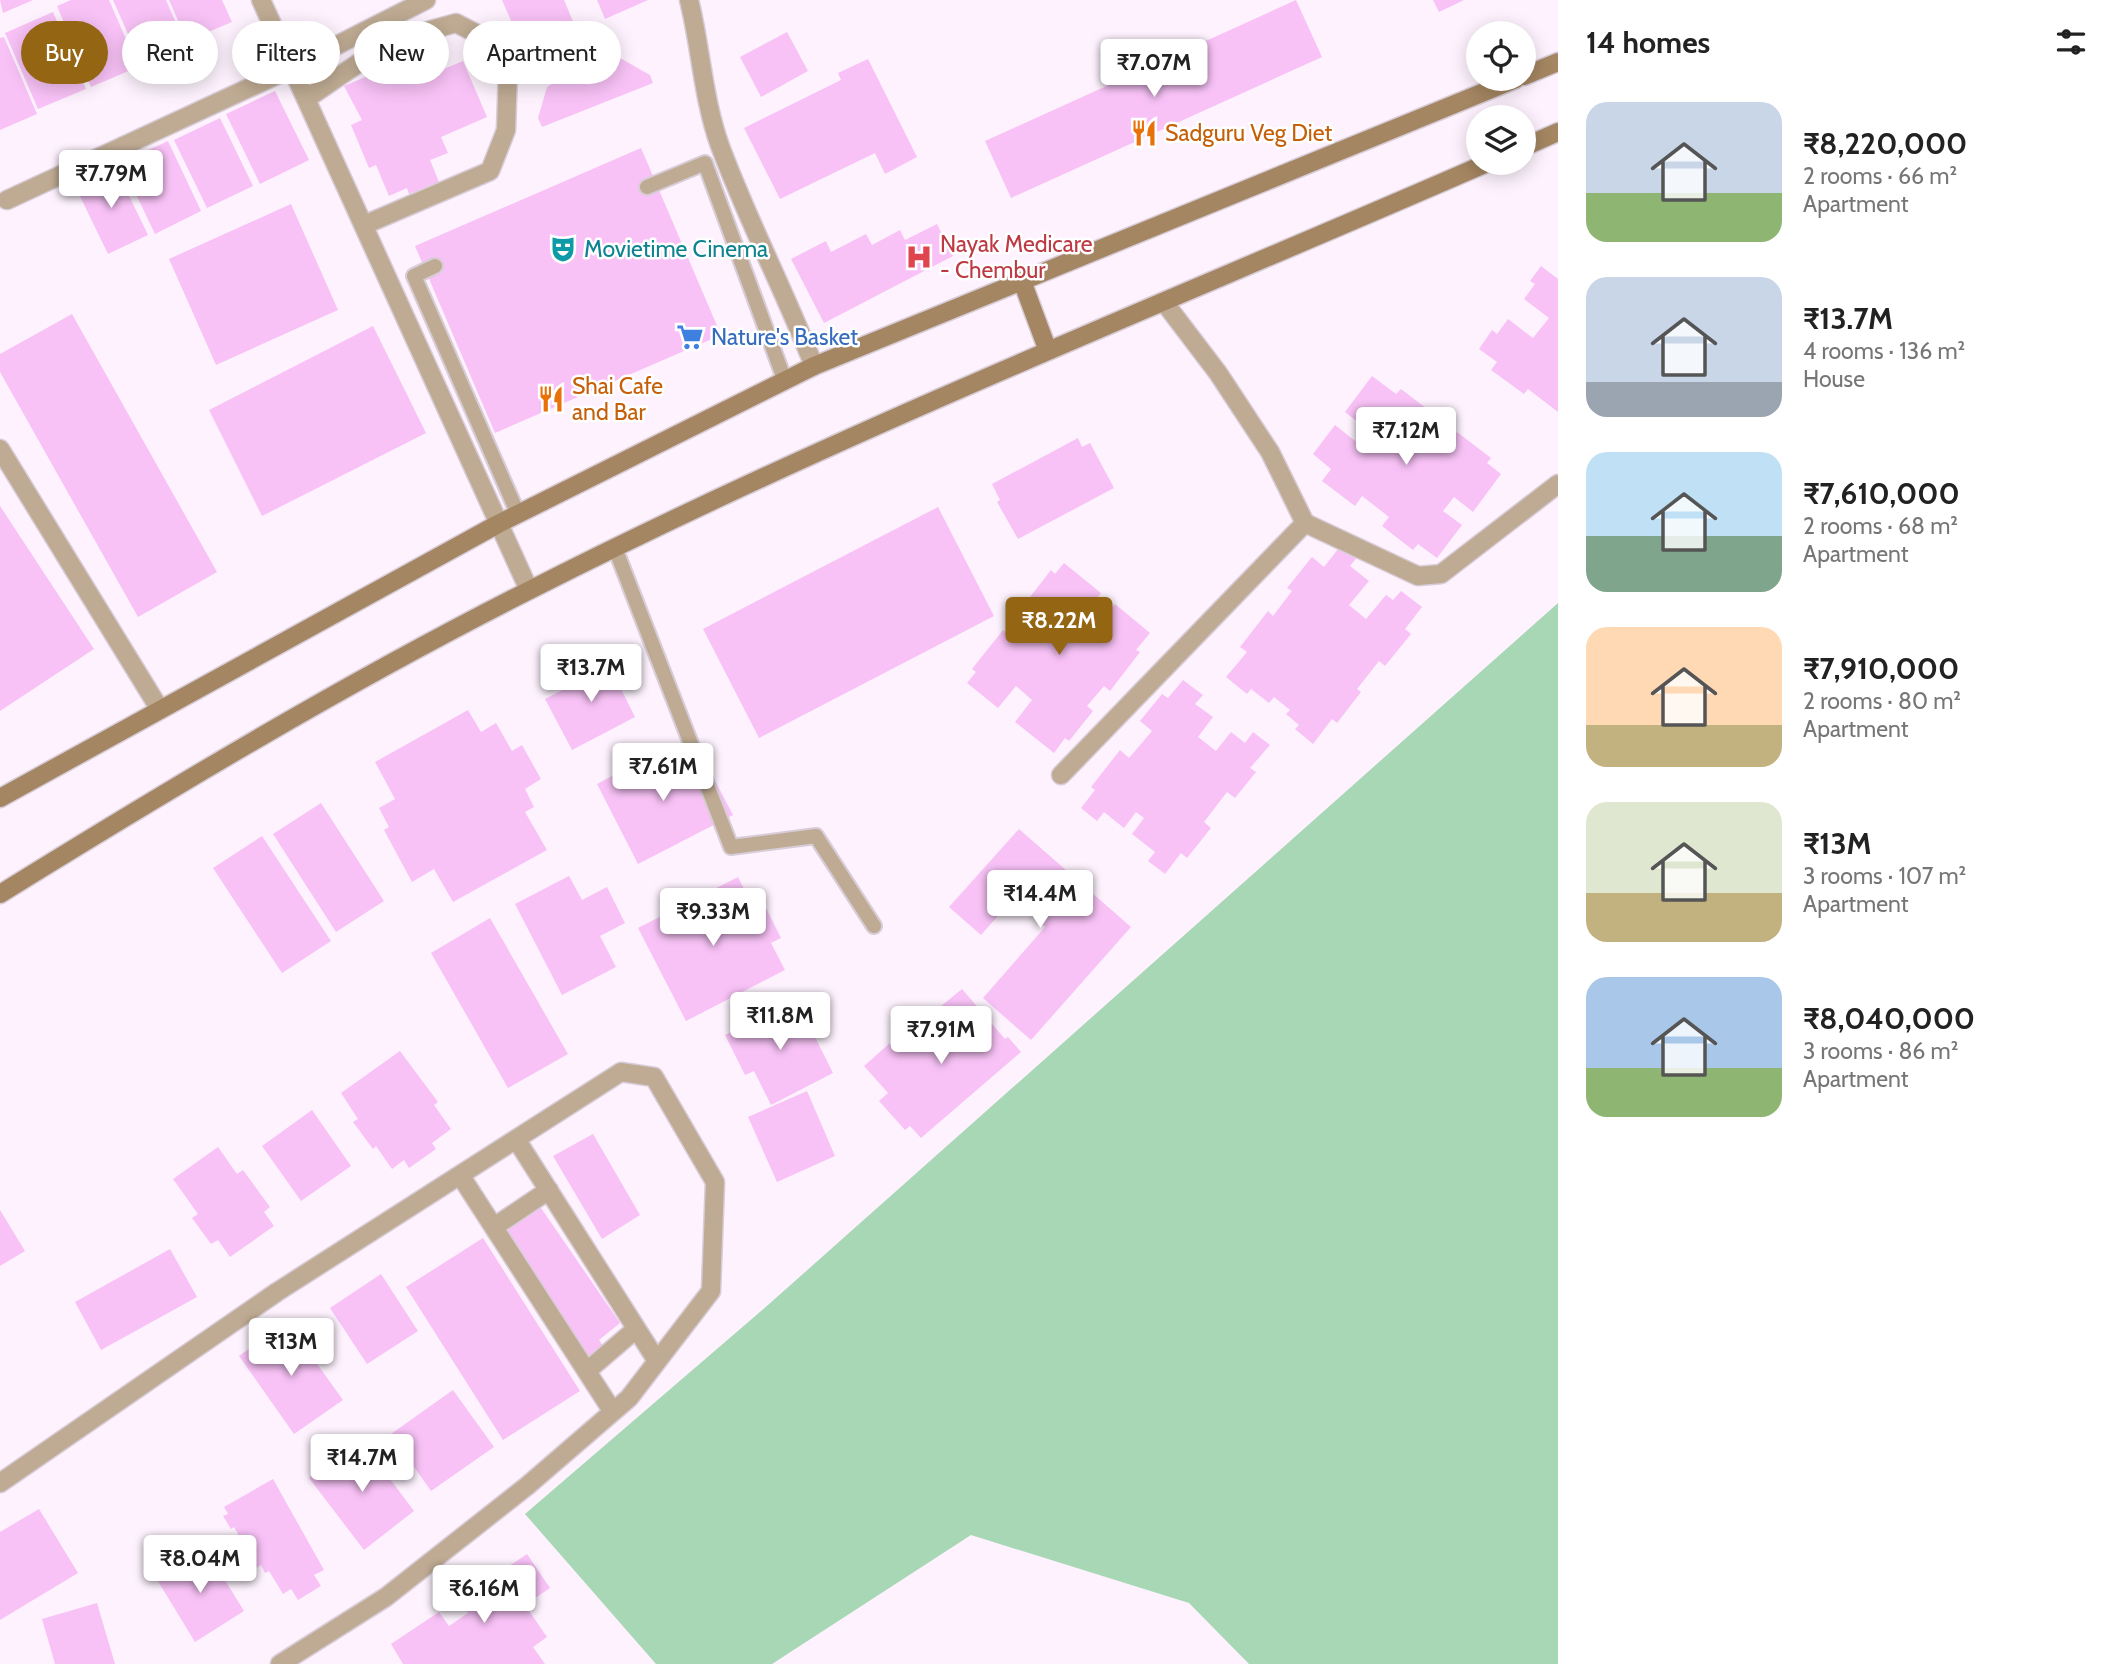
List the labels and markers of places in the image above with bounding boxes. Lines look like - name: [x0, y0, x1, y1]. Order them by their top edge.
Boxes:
- pin: ₹7.07M: [1097, 40, 1211, 99]
- restaurant icon: Sadguru Veg Diet: [1129, 118, 1159, 148]
- place label: Sadguru Veg Diet: [1165, 119, 1333, 147]
- pin: ₹7.79M: [54, 150, 168, 210]
- place label: Nayak Medicare - Chembur: [940, 230, 1093, 284]
- theatre icon: Movietime Cinema: [548, 234, 578, 264]
- place label: Movietime Cinema: [584, 235, 768, 263]
- hospital icon: Nayak Medicare - Chembur: [904, 242, 934, 272]
- supermarket icon: Nature's Basket: [675, 322, 705, 352]
- place label: Nature's Basket: [711, 323, 858, 351]
- place label: Shai Cafe and Bar: [572, 372, 663, 426]
- restaurant icon: Shai Cafe and Bar: [536, 384, 566, 414]
- pin: ₹7.12M: [1349, 407, 1463, 467]
- pin: ₹8.22M: [1002, 598, 1116, 657]
- pin: ₹13.7M: [534, 644, 648, 704]
- pin: ₹7.61M: [606, 744, 720, 803]
- pin: ₹14.4M: [983, 870, 1097, 930]
- pin: ₹9.33M: [656, 888, 770, 948]
- pin: ₹11.8M: [723, 992, 837, 1052]
- pin: ₹7.91M: [884, 1006, 998, 1066]
- pin: ₹13M: [250, 1318, 332, 1378]
- pin: ₹14.7M: [305, 1434, 419, 1494]
- pin: ₹8.04M: [143, 1536, 257, 1595]
- pin: ₹6.16M: [427, 1566, 541, 1625]

